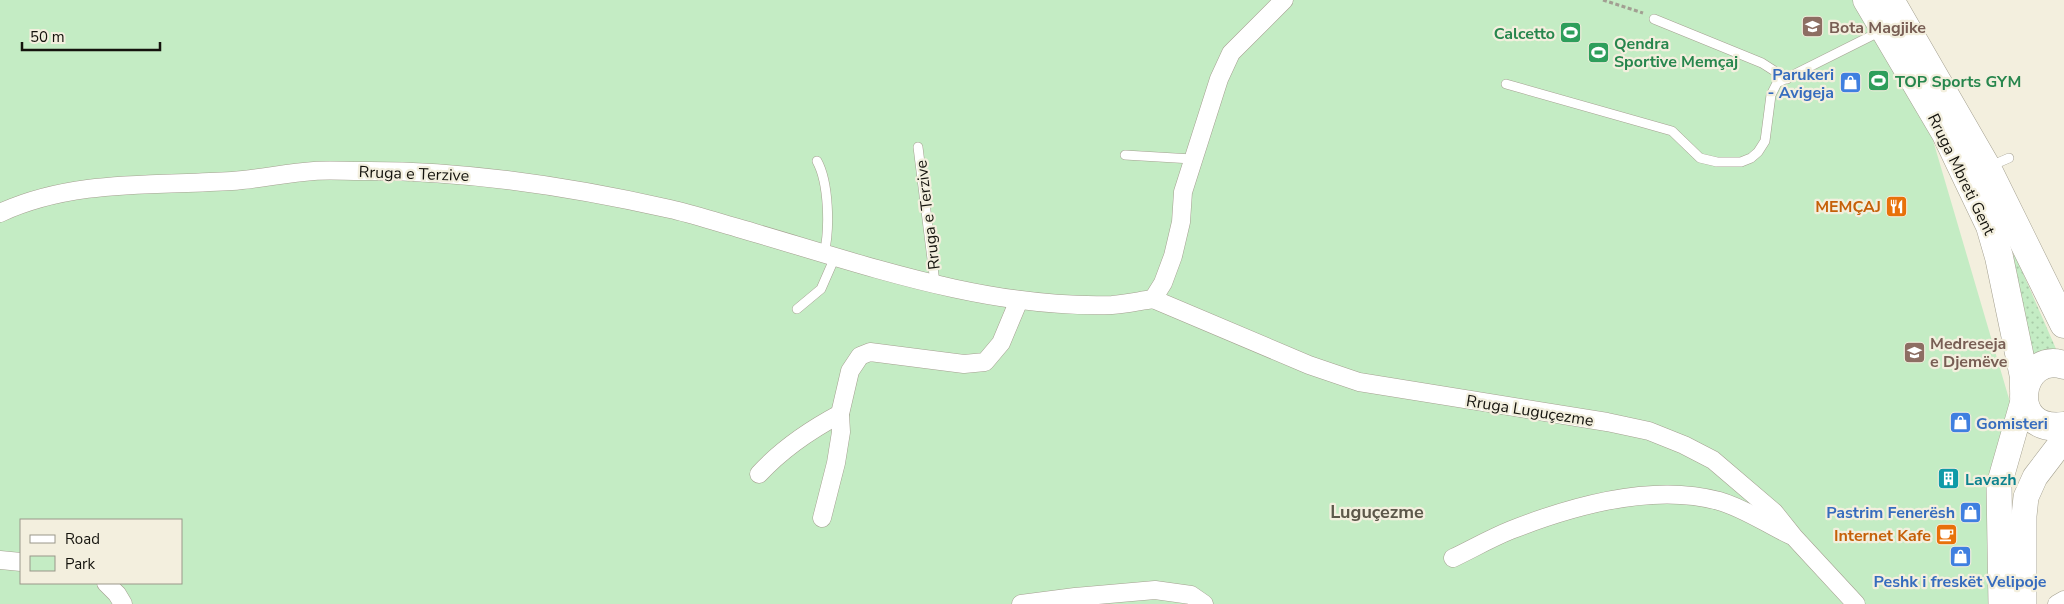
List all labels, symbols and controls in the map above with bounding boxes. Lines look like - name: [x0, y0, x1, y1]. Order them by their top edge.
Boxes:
- school or university icon: Bota Magjike: [1801, 15, 1825, 39]
- place label: Bota Magjike: [1829, 17, 1926, 39]
- scale bar: [22, 20, 160, 52]
- sports icon: Calcetto: [1559, 21, 1583, 45]
- place label: Calcetto: [1494, 23, 1555, 45]
- text: 50 m: [30, 27, 65, 47]
- place label: Qendra Sportive Memçaj: [1614, 33, 1738, 73]
- sports icon: Qendra Sportive Memçaj: [1586, 40, 1610, 64]
- place label: Parukeri - Avigeja: [1768, 64, 1834, 104]
- sports icon: TOP Sports GYM: [1867, 69, 1891, 93]
- shop icon: Parukeri - Avigeja: [1838, 71, 1862, 95]
- place label: TOP Sports GYM: [1895, 71, 2021, 93]
- street label: Rruga Mbreti Gent: [1922, 110, 2000, 239]
- street label: Rruga e Terzive: [910, 159, 946, 271]
- street label: Rruga e Terzive: [358, 161, 470, 187]
- restaurant icon: MEMÇAJ: [1885, 194, 1909, 218]
- place label: MEMÇAJ: [1815, 196, 1881, 218]
- place label: Medreseja e Djemëve: [1930, 333, 2008, 373]
- school or university icon: Medreseja e Djemëve: [1902, 340, 1926, 364]
- street label: Rruga Luguçezme: [1465, 390, 1595, 432]
- shop icon: Gomisteri: [1948, 411, 1972, 435]
- place label: Gomisteri: [1976, 413, 2048, 435]
- building icon: Lavazh: [1937, 467, 1961, 491]
- place label: Lavazh: [1965, 469, 2017, 491]
- district label: Luguçezme: [1330, 500, 1424, 524]
- shop icon: Pastrim Fenerësh: [1959, 500, 1983, 524]
- place label: Pastrim Fenerësh: [1826, 502, 1955, 524]
- legend: [20, 519, 182, 584]
- cafe icon: Internet Kafe: [1935, 523, 1959, 547]
- place label: Internet Kafe: [1834, 525, 1931, 547]
- text: Road: [65, 529, 100, 549]
- shop icon: Peshk i freskët Velipoje: [1948, 545, 1972, 569]
- text: Park: [65, 554, 95, 574]
- place label: Peshk i freskët Velipoje: [1873, 571, 2047, 593]

